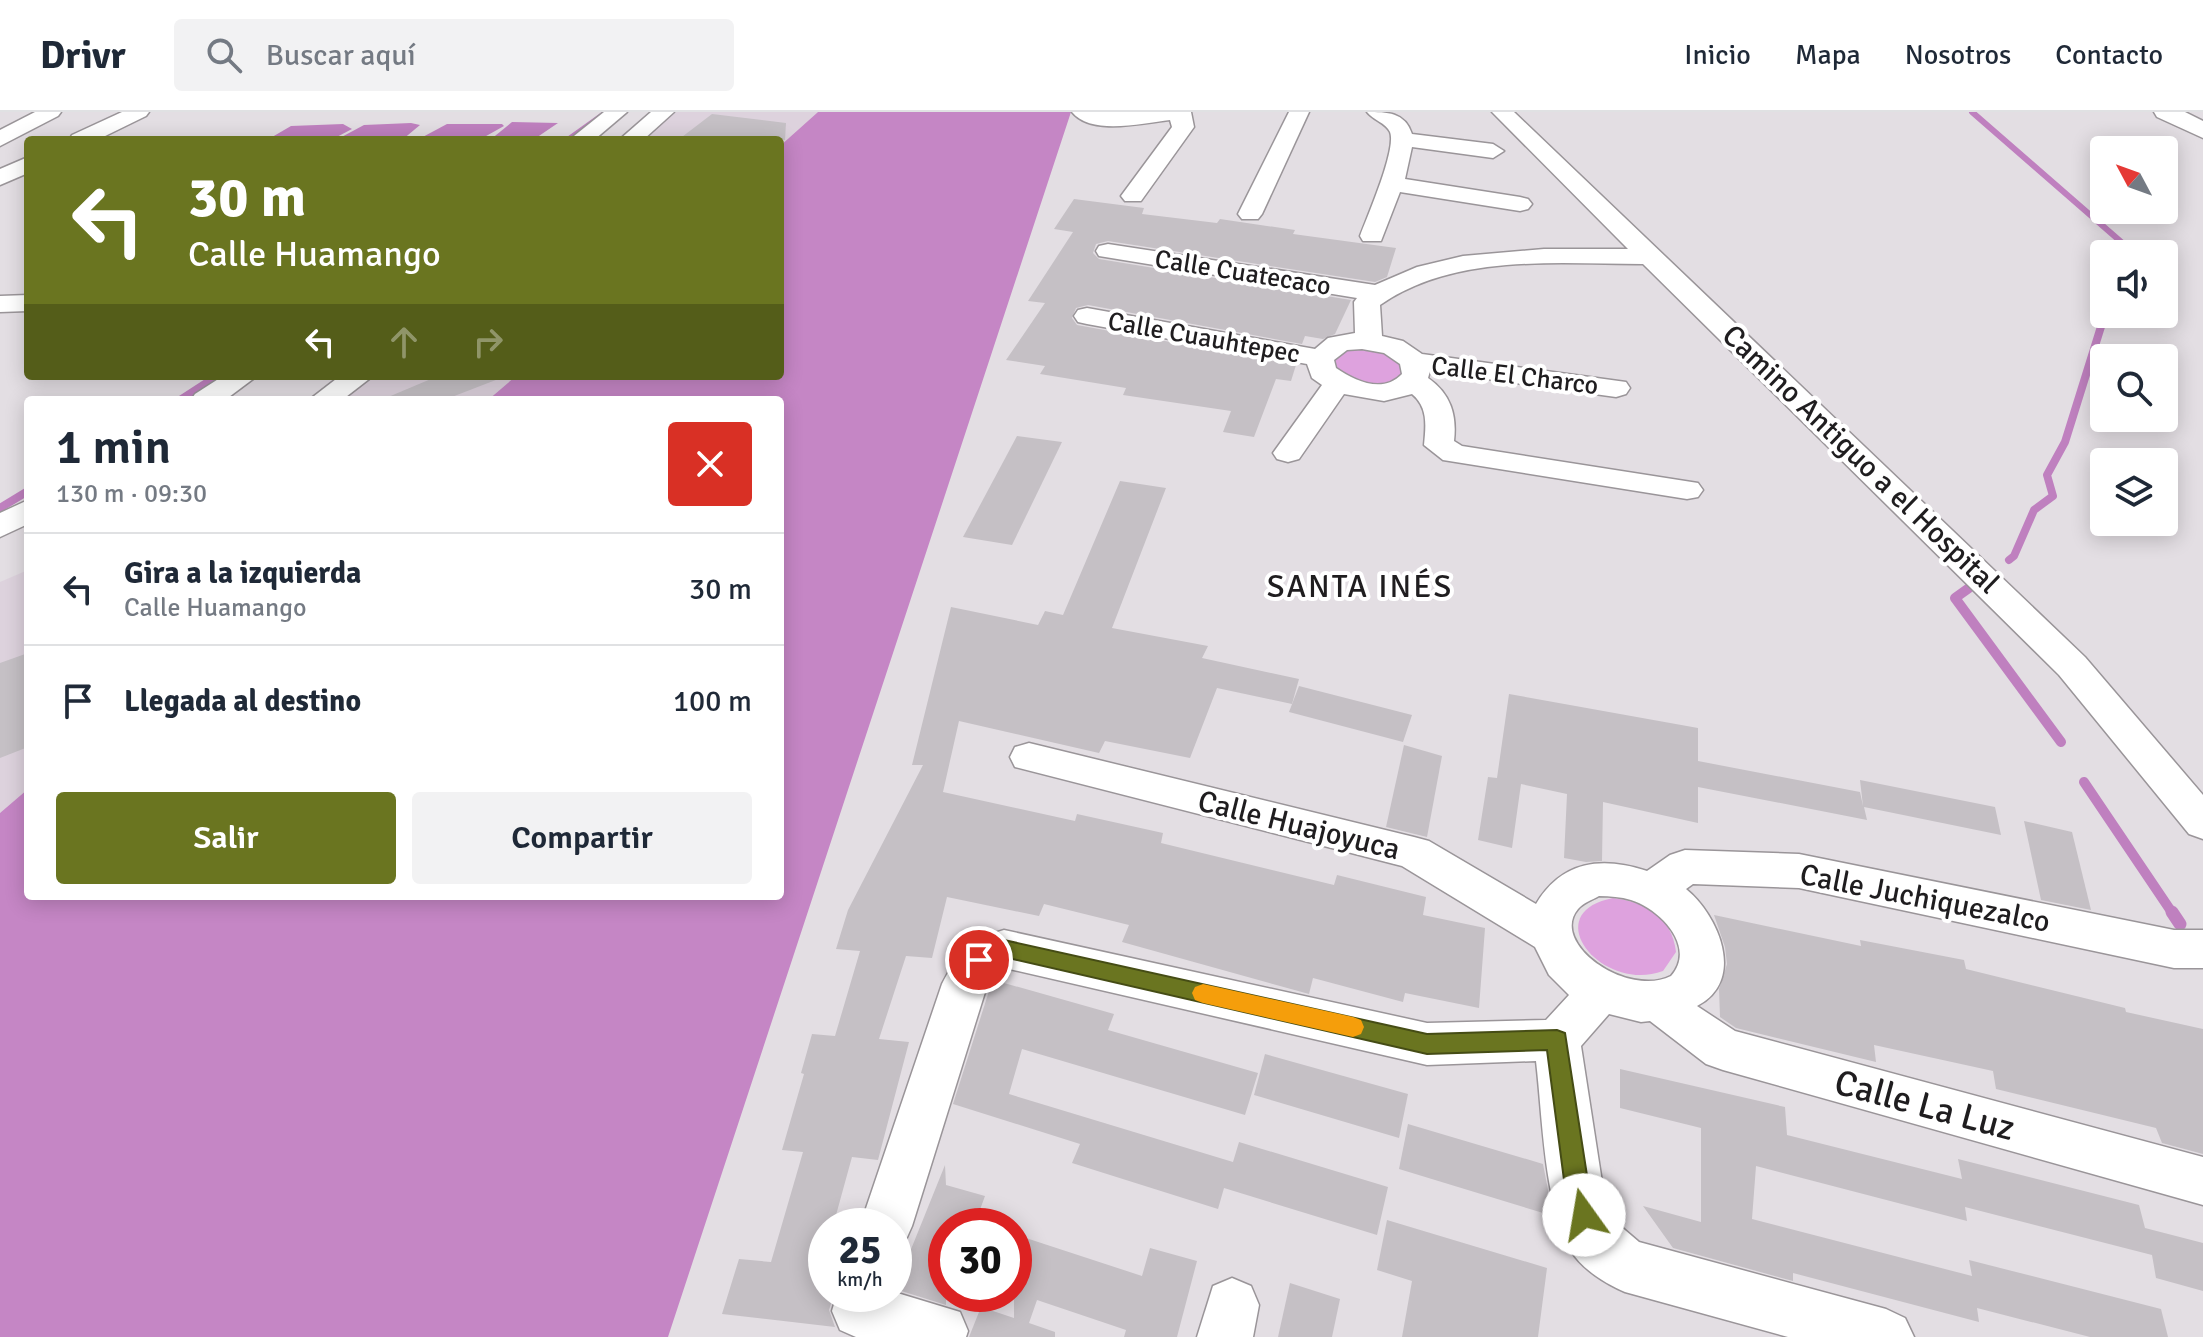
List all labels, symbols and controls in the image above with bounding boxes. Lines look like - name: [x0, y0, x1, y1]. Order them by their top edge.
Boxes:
- search box: [174, 19, 734, 91]
- text: Drivr: [40, 32, 126, 79]
- icon: search: [202, 33, 246, 77]
- text: Buscar aquí: [266, 37, 416, 74]
- text: Inicio: [1684, 38, 1751, 72]
- text: Mapa: [1795, 38, 1861, 72]
- text: Nosotros: [1905, 38, 2011, 72]
- text: Contacto: [2055, 38, 2163, 72]
- north arrow: [2090, 136, 2178, 224]
- map controls: [2090, 136, 2178, 536]
- text: 30 m: [188, 163, 306, 232]
- icon: left: [56, 168, 160, 272]
- text: Calle Huamango: [188, 232, 441, 277]
- button: sound: [2090, 240, 2178, 328]
- street label: Calle Cuatecaco: [1153, 243, 1333, 303]
- street label: Calle Cuauhtepec: [1105, 305, 1302, 371]
- street label: Camino Antiguo a el Hospital: [1714, 317, 2007, 602]
- icon: left: [298, 320, 342, 364]
- icon: ahead: [382, 320, 426, 364]
- icon: right: [466, 320, 510, 364]
- button: search: [2090, 344, 2178, 432]
- street label: Calle El Charco: [1430, 350, 1600, 402]
- text: 1 min: [56, 418, 171, 477]
- button: close: [668, 422, 752, 506]
- button: layers: [2090, 448, 2178, 536]
- text: 130 m · 09:30: [56, 478, 207, 510]
- text: Gira a la izquierda: [124, 555, 361, 592]
- icon: left: [56, 567, 100, 611]
- district label: SANTA INÉS: [1267, 567, 1453, 606]
- text: 30 m: [689, 571, 752, 608]
- text: Calle Huamango: [124, 592, 306, 624]
- icon: arrive: [56, 679, 100, 723]
- text: Llegada al destino: [124, 683, 361, 720]
- text: 100 m: [673, 683, 752, 720]
- street label: Calle Huajoyuca: [1194, 783, 1404, 868]
- button: Salir: [56, 792, 396, 884]
- button: Compartir: [412, 792, 752, 884]
- street label: Calle Juchiquezalco: [1797, 856, 2053, 941]
- pin: [945, 926, 1013, 994]
- icon: arrive: [957, 938, 1001, 982]
- street label: Calle La Luz: [1830, 1060, 2019, 1151]
- position arrow: [1542, 1173, 1626, 1257]
- speed limit sign: 30: [928, 1208, 1032, 1312]
- text: 25: [838, 1225, 882, 1275]
- text: km/h: [837, 1267, 883, 1292]

